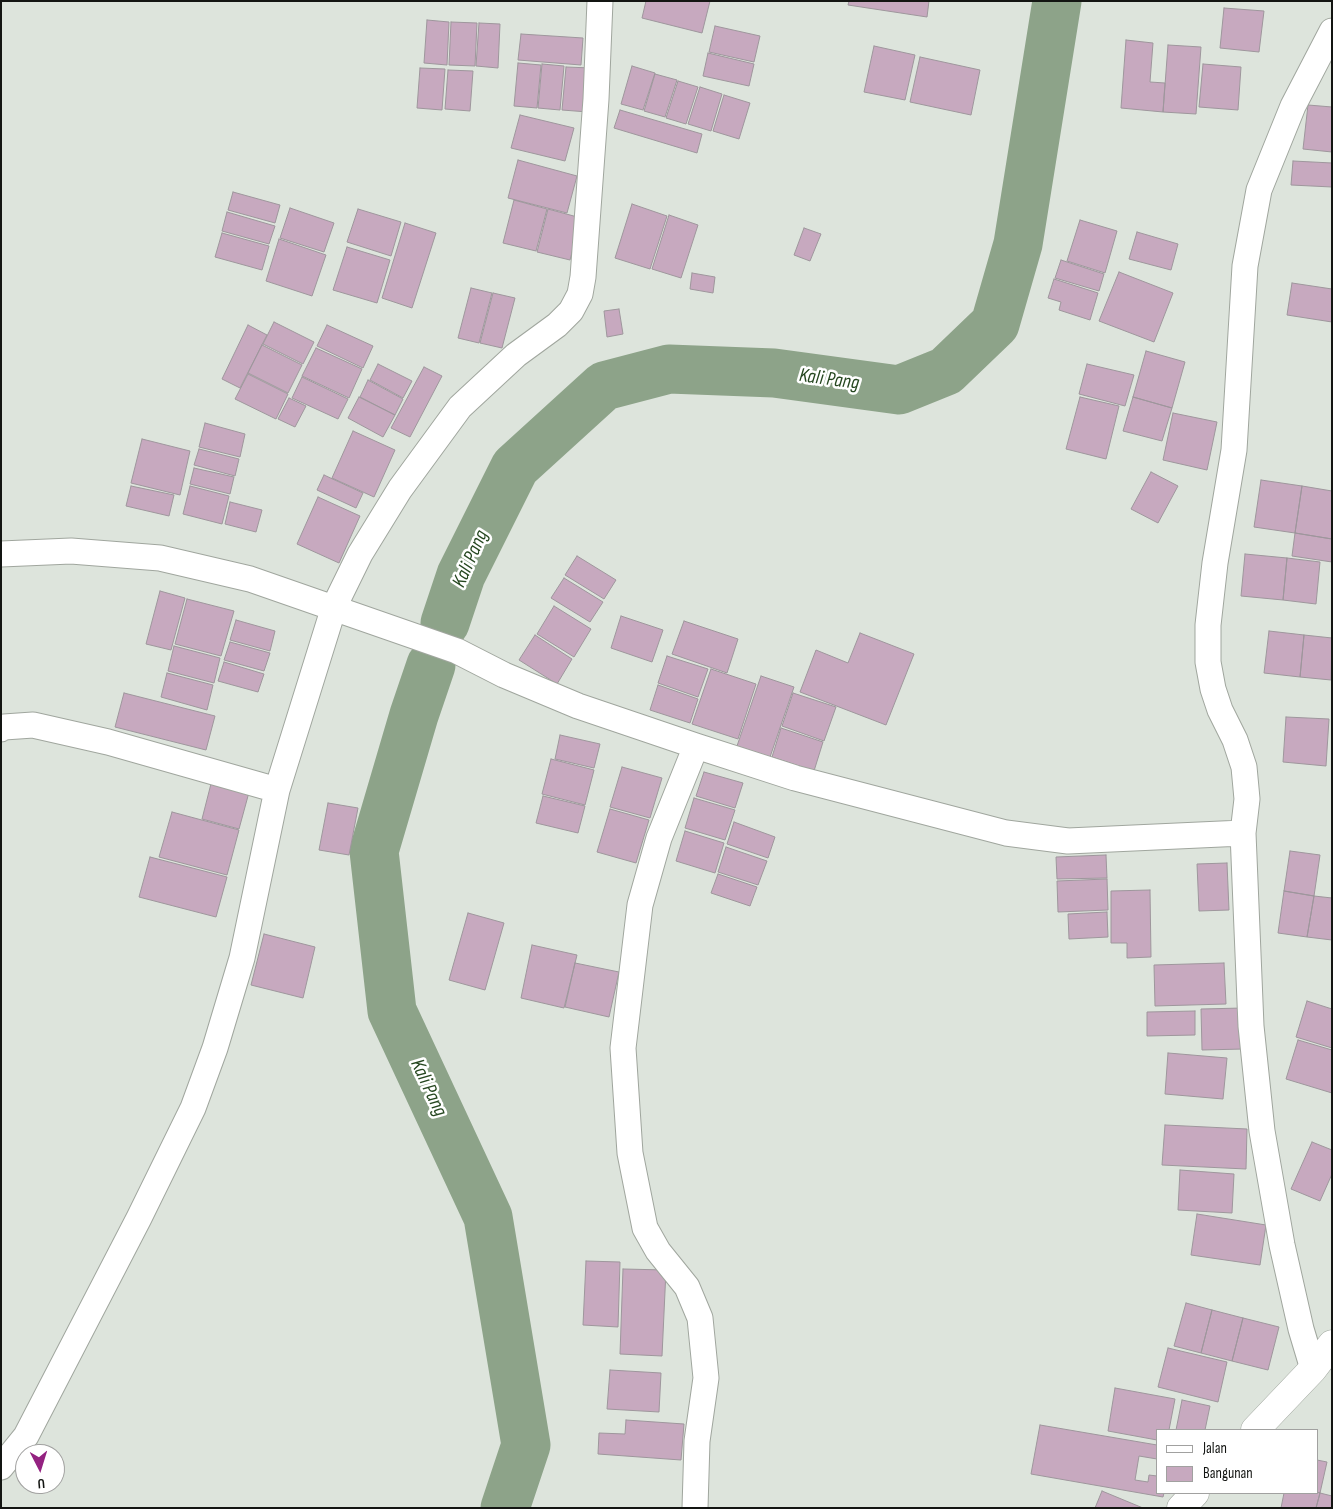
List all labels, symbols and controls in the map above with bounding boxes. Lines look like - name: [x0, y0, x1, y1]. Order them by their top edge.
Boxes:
- water label: Kali Pang: [797, 364, 861, 396]
- water label: Kali Pang: [448, 527, 494, 591]
- water label: Kali Pang: [404, 1056, 452, 1120]
- legend: [1156, 1429, 1318, 1494]
- text: Jalan: [1203, 1439, 1227, 1458]
- north arrow: [15, 1444, 65, 1494]
- text: Bangunan: [1203, 1464, 1253, 1483]
- text: U: [37, 1475, 46, 1492]

